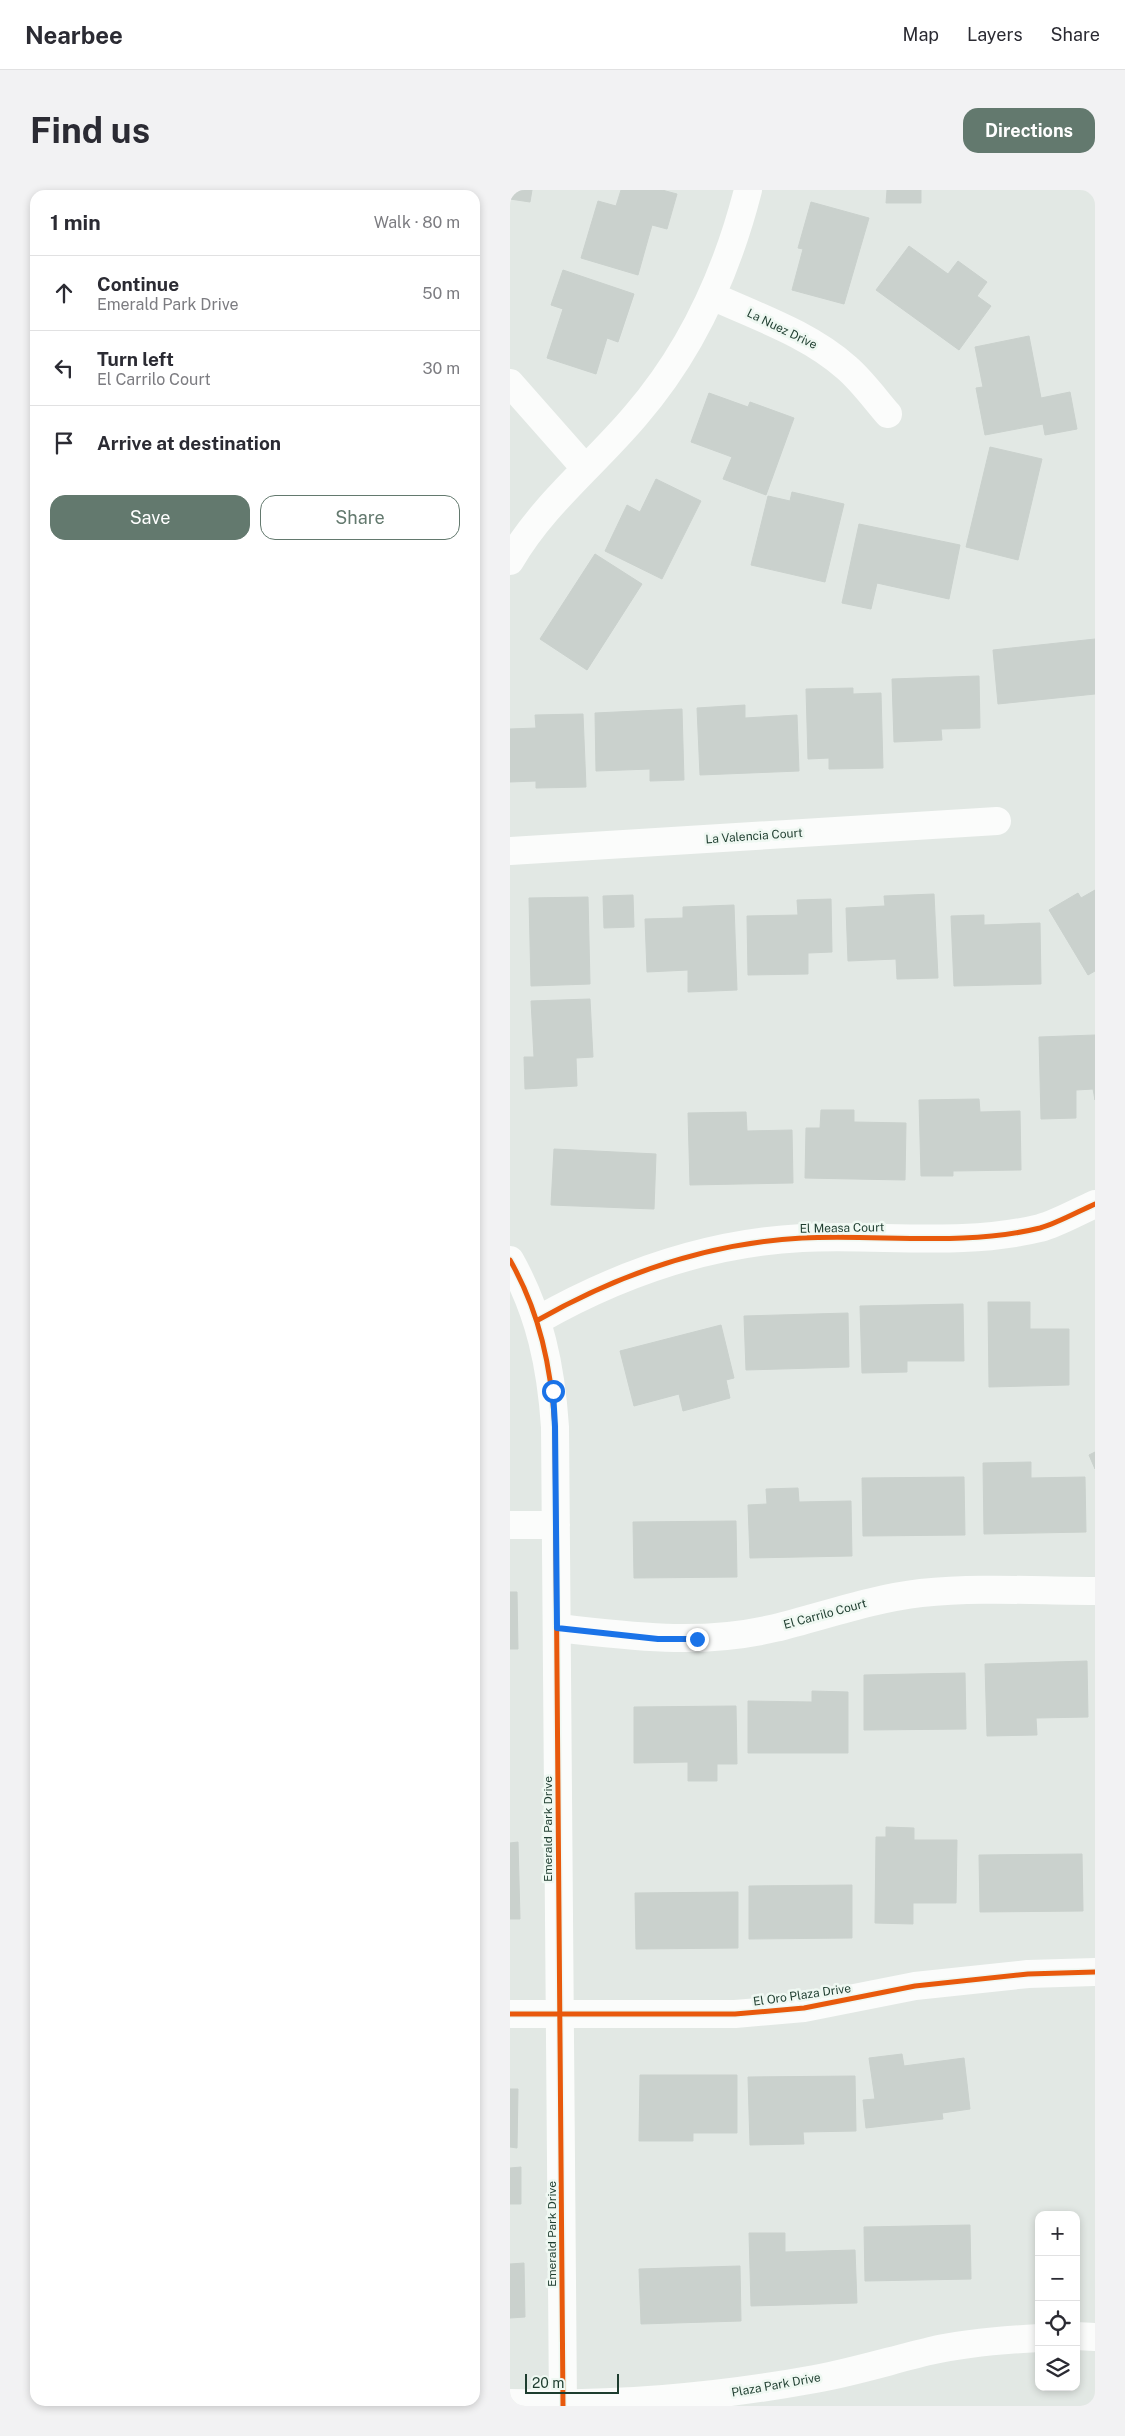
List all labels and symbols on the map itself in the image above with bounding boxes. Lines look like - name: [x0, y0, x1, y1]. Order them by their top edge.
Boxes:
- street label: La Nuez Drive: [745, 306, 820, 352]
- street label: La Valencia Court: [705, 826, 803, 846]
- street label: El Measa Court: [800, 1220, 885, 1236]
- route start: [542, 1380, 565, 1403]
- street label: El Carrilo Court: [782, 1596, 868, 1632]
- route end: [686, 1628, 709, 1651]
- street label: Emerald Park Drive: [541, 1776, 555, 1882]
- street label: El Oro Plaza Drive: [752, 1981, 852, 2009]
- street label: Emerald Park Drive: [545, 2181, 559, 2287]
- street label: Plaza Park Drive: [730, 2370, 822, 2400]
- scale bar: [525, 2371, 619, 2394]

